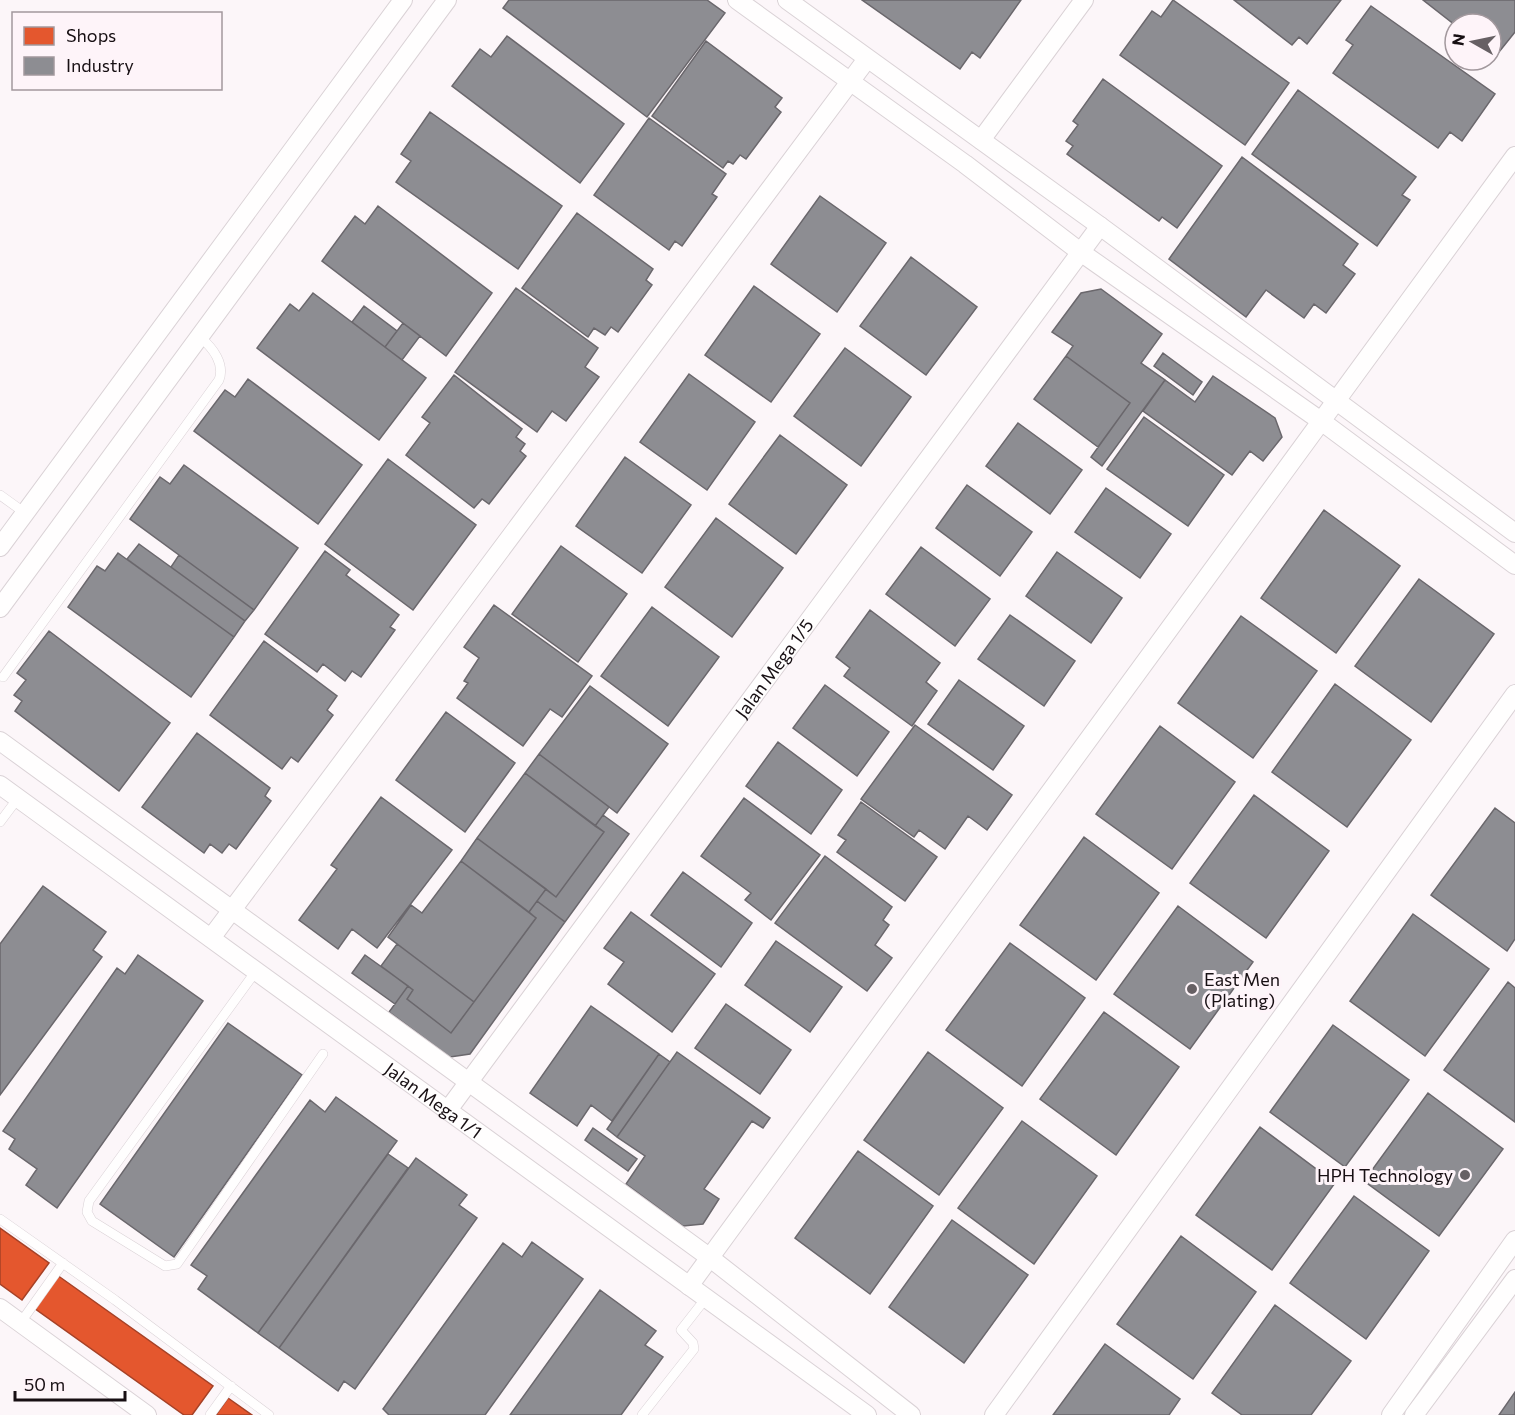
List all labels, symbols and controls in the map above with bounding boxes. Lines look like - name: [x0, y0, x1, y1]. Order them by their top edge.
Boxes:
- legend: [12, 12, 222, 90]
- north arrow: [1443, 12, 1503, 72]
- text: Shops: [66, 24, 116, 46]
- text: N: [1447, 32, 1468, 47]
- text: Industry: [66, 54, 134, 76]
- street label: Jalan Mega 1/5: [730, 614, 818, 722]
- place label: East Men (Plating): [1204, 968, 1280, 1011]
- marker: East Men (Plating): [1185, 982, 1199, 996]
- street label: Jalan Mega 1/1: [381, 1057, 487, 1143]
- place label: HPH Technology: [1317, 1164, 1453, 1186]
- marker: HPH Technology: [1458, 1168, 1472, 1182]
- scale bar: [15, 1364, 124, 1402]
- text: 50 m: [24, 1373, 65, 1395]

